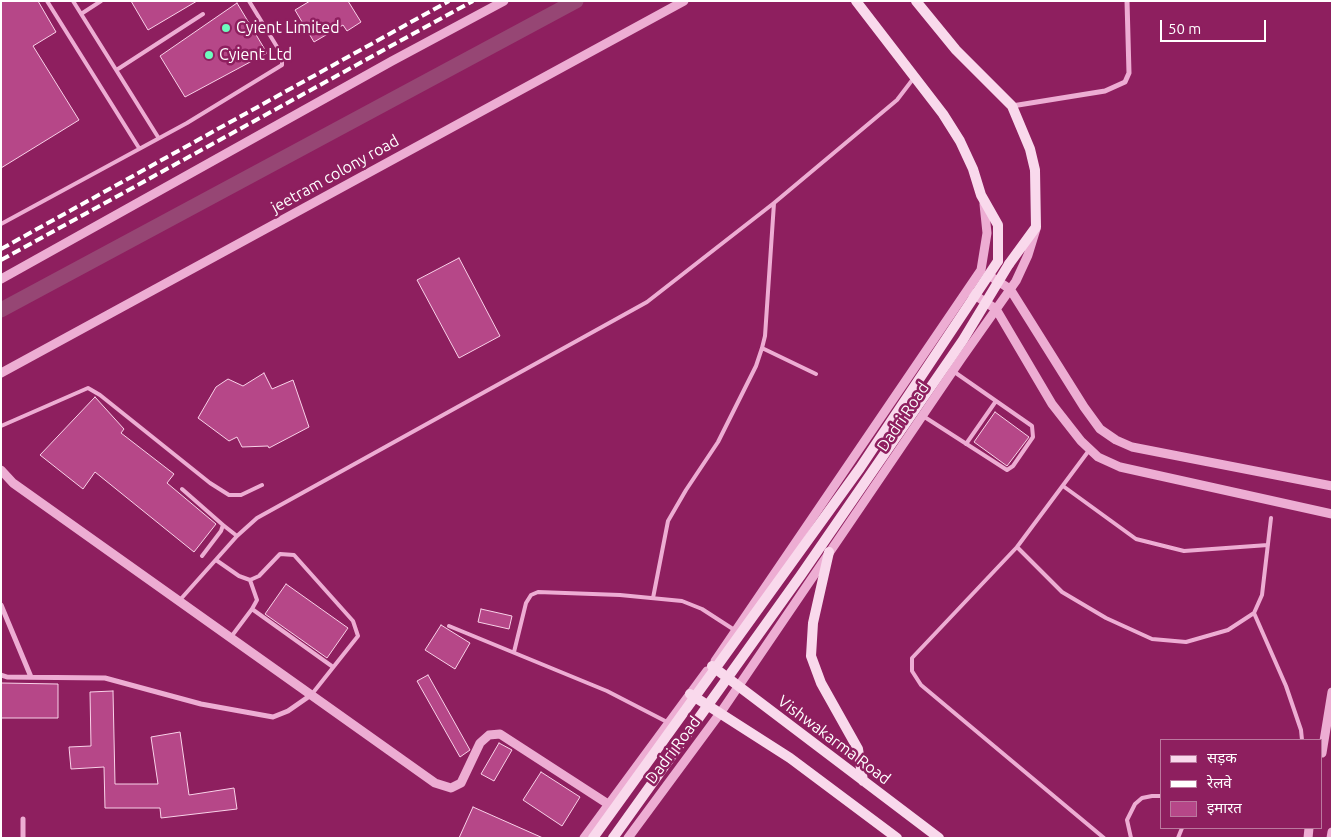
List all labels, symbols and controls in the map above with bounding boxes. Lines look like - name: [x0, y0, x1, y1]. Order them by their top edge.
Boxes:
- scale bar: [1163, 10, 1269, 42]
- place label: Cyient Limited: [236, 18, 340, 38]
- text: 50 m: [1168, 20, 1201, 37]
- marker: Cyient Limited: [220, 22, 232, 34]
- place label: Cyient Ltd: [219, 45, 292, 65]
- marker: Cyient Ltd: [203, 49, 215, 61]
- street label: jeetram colony road: [268, 131, 402, 217]
- street label: Dadri Road: [873, 379, 933, 455]
- street label: Vishwakarma Road: [774, 691, 894, 789]
- street label: Dadri Road: [641, 713, 705, 787]
- legend: [1160, 739, 1323, 829]
- text: सड़क: [1207, 749, 1237, 766]
- text: रेलवे: [1207, 774, 1232, 791]
- text: इमारत: [1207, 799, 1242, 816]

